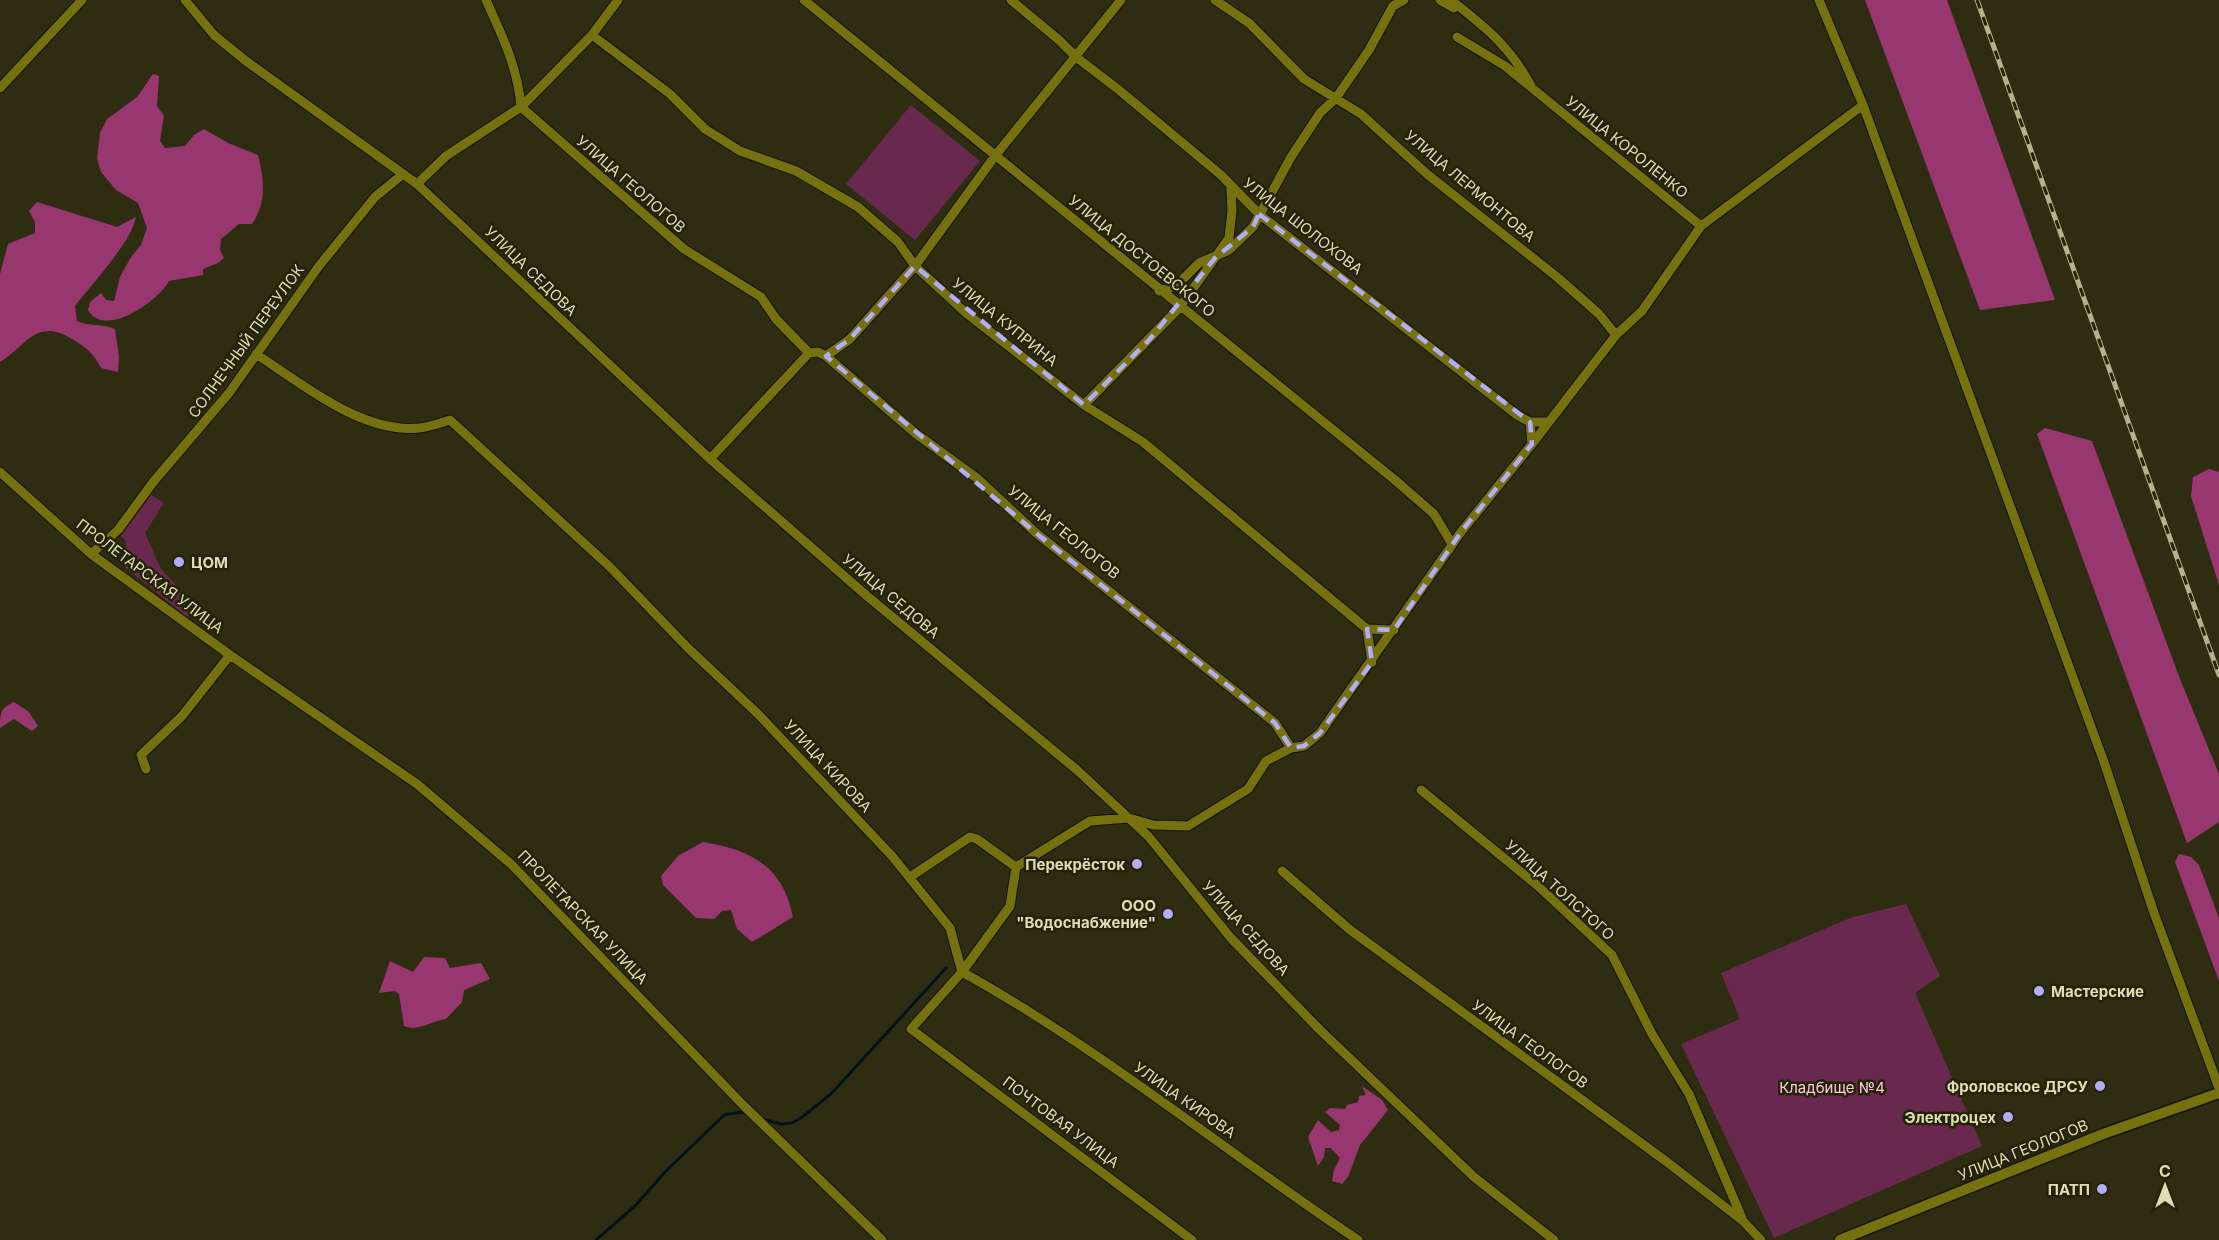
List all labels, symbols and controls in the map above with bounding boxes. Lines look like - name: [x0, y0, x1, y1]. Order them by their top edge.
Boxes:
- street label: УЛИЦА КОРОЛЕНКО: [1562, 92, 1692, 202]
- street label: УЛИЦА ЛЕРМОНТОВА: [1401, 126, 1539, 246]
- street label: УЛИЦА ГЕОЛОГОВ: [572, 131, 690, 237]
- street label: УЛИЦА ШОЛОХОВА: [1239, 173, 1367, 279]
- street label: УЛИЦА ДОСТОЕВСКОГО: [1065, 191, 1219, 321]
- street label: УЛИЦА СЕДОВА: [481, 222, 581, 320]
- street label: СОЛНЕЧНЫЙ ПЕРЕУЛОК: [184, 261, 308, 421]
- street label: УЛИЦА КУПРИНА: [948, 274, 1062, 370]
- street label: УЛИЦА ГЕОЛОГОВ: [1004, 481, 1124, 583]
- street label: ПРОЛЕТАРСКАЯ УЛИЦА: [73, 515, 227, 637]
- street label: УЛИЦА СЕДОВА: [838, 550, 944, 642]
- place label: ЦОМ: [191, 553, 228, 572]
- marker: ЦОМ: [172, 555, 186, 569]
- street label: УЛИЦА КИРОВА: [780, 716, 876, 816]
- street label: УЛИЦА ТОЛСТОГО: [1501, 836, 1619, 944]
- street label: ПРОЛЕТАРСКАЯ УЛИЦА: [514, 846, 652, 988]
- place label: Перекрёсток: [1025, 855, 1125, 874]
- marker: Перекрёсток: [1130, 857, 1144, 871]
- street label: УЛИЦА СЕДОВА: [1198, 877, 1294, 979]
- place label: ООО "Водоснабжение": [1016, 896, 1156, 932]
- marker: ООО "Водоснабжение": [1161, 907, 1175, 921]
- place label: Мастерские: [2051, 982, 2144, 1001]
- marker: Мастерские: [2032, 984, 2046, 998]
- street label: УЛИЦА ГЕОЛОГОВ: [1468, 996, 1592, 1092]
- street label: УЛИЦА КИРОВА: [1130, 1058, 1240, 1142]
- street label: ПОЧТОВАЯ УЛИЦА: [999, 1072, 1123, 1172]
- place label: Фроловское ДРСУ: [1947, 1077, 2089, 1096]
- park label: Кладбище №4: [1779, 1078, 1885, 1097]
- marker: Фроловское ДРСУ: [2093, 1079, 2107, 1093]
- place label: Электроцех: [1905, 1108, 1996, 1127]
- marker: Электроцех: [2001, 1110, 2015, 1124]
- street label: УЛИЦА ГЕОЛОГОВ: [1955, 1115, 2091, 1185]
- north arrow: [2135, 1156, 2195, 1216]
- text: С: [2159, 1161, 2171, 1181]
- place label: ПАТП: [2048, 1180, 2090, 1199]
- marker: ПАТП: [2095, 1182, 2109, 1196]

